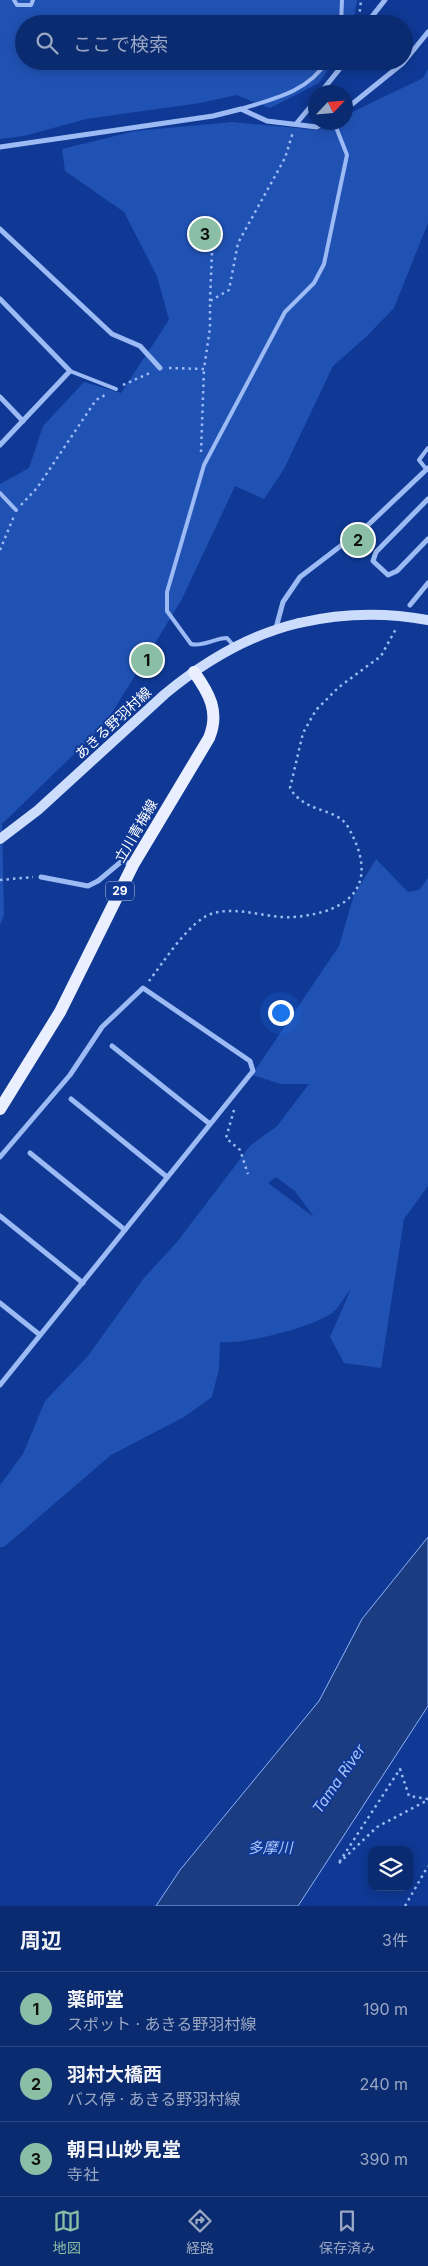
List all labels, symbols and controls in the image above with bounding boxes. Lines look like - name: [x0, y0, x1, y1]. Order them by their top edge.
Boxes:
- search box: [15, 15, 413, 70]
- icon: search: [33, 29, 61, 57]
- text: ここで検索: [73, 33, 168, 56]
- north arrow: [308, 85, 353, 130]
- pin: 3: [189, 215, 221, 253]
- pin: 2: [342, 521, 374, 559]
- pin: 1: [131, 641, 163, 679]
- street label: あきる野羽村線: [71, 683, 154, 762]
- street label: 立川青梅線: [111, 796, 160, 865]
- road number: 29: [106, 881, 134, 900]
- your location: [268, 1000, 294, 1026]
- water label: Tama River: [308, 1740, 370, 1817]
- water label: 多摩川: [247, 1838, 294, 1857]
- map controls: [368, 1846, 413, 1891]
- button: layers: [368, 1846, 413, 1891]
- text: 周辺: [20, 1928, 62, 1953]
- text: 3件: [382, 1930, 408, 1950]
- text: 薬師堂: [67, 1988, 124, 2011]
- text: 1: [33, 1999, 39, 2019]
- text: 190 m: [363, 1999, 408, 2019]
- text: スポット · あきる野羽村線: [67, 2014, 256, 2034]
- text: 羽村大橋西: [67, 2063, 162, 2086]
- text: 2: [31, 2074, 41, 2094]
- text: 240 m: [360, 2074, 408, 2094]
- text: バス停 · あきる野羽村線: [67, 2089, 240, 2109]
- text: 朝日山妙見堂: [67, 2138, 181, 2161]
- text: 3: [31, 2149, 41, 2169]
- text: 390 m: [360, 2149, 408, 2169]
- text: 寺社: [67, 2164, 99, 2184]
- tab: 地図: [53, 2207, 81, 2257]
- tab: 経路: [186, 2207, 214, 2257]
- tab: 保存済み: [319, 2207, 375, 2257]

